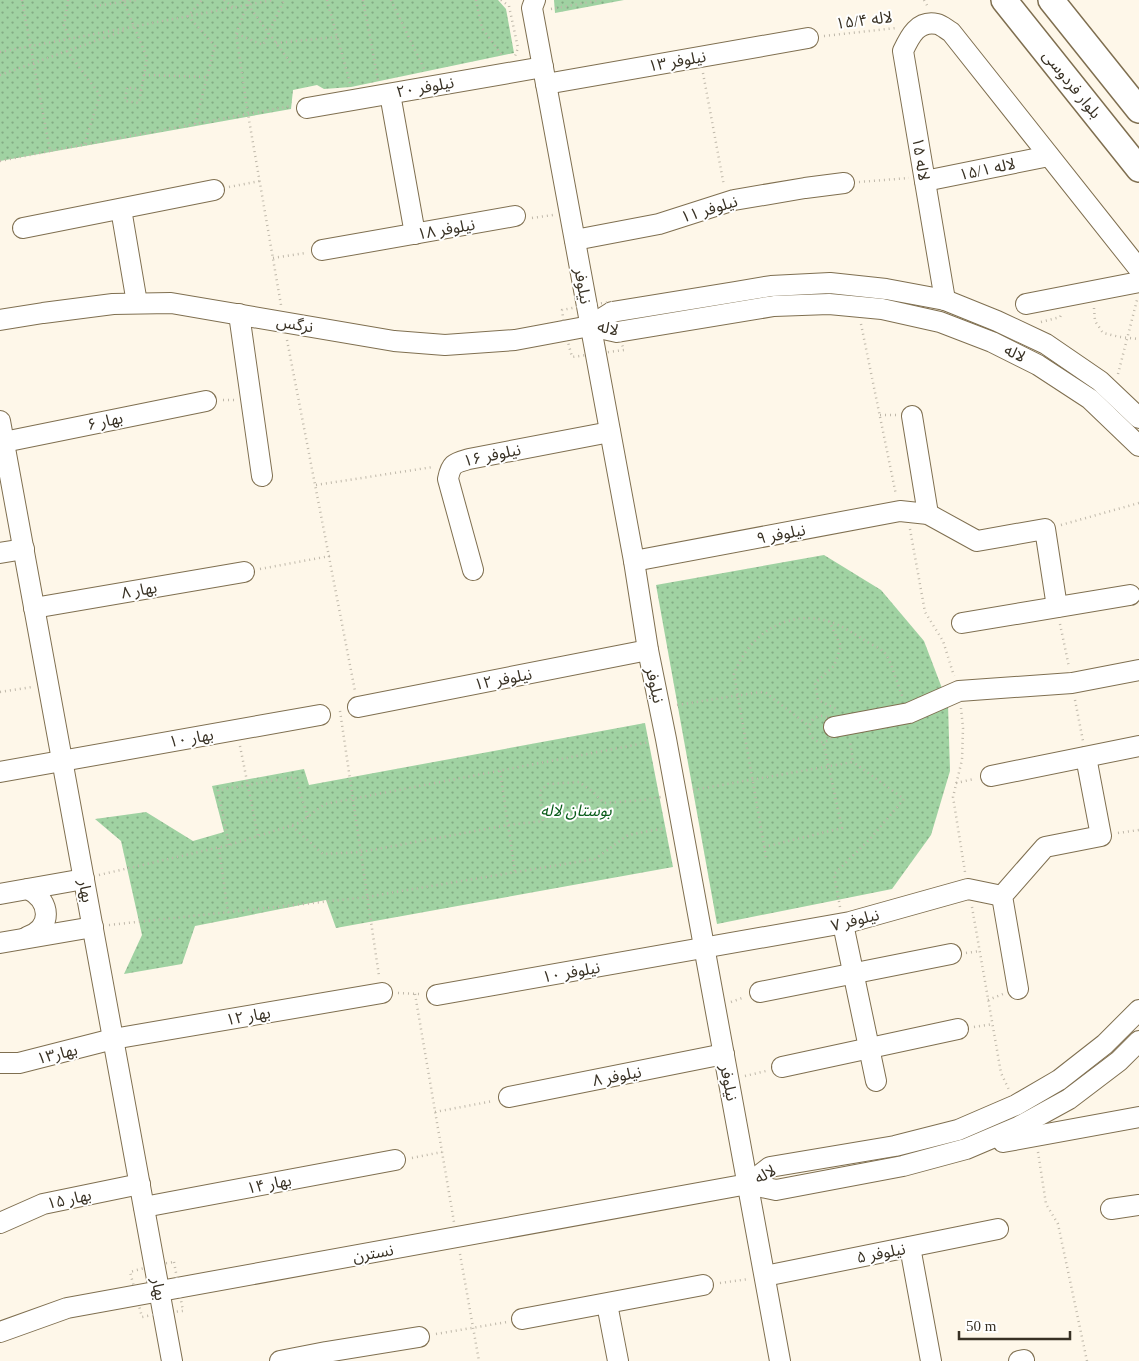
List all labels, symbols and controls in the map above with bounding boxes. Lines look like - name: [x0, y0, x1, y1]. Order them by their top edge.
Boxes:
- street label: لاله ۱۵/۴: [835, 8, 893, 32]
- street label: بلوار فردوسی: [1039, 47, 1105, 122]
- street label: نیلوفر ۱۳: [647, 48, 707, 75]
- street label: نیلوفر ۲۰: [395, 74, 455, 101]
- street label: لاله ۱۵: [909, 136, 933, 182]
- street label: لاله ۱۵/۱: [957, 155, 1017, 183]
- street label: نیلوفر ۱۱: [679, 192, 740, 227]
- street label: نیلوفر ۱۸: [416, 216, 476, 243]
- street label: نیلوفر: [570, 266, 595, 305]
- street label: نرگس: [275, 312, 315, 337]
- street label: لاله: [596, 317, 620, 339]
- street label: لاله: [1002, 341, 1028, 365]
- street label: بهار ۶: [86, 409, 125, 434]
- street label: نیلوفر ۱۶: [462, 441, 523, 470]
- street label: نیلوفر ۹: [755, 521, 807, 548]
- street label: بهار ۸: [120, 578, 158, 602]
- street label: نیلوفر ۱۲: [473, 665, 533, 694]
- street label: نیلوفر: [641, 665, 667, 705]
- street label: بهار ۱۰: [167, 726, 215, 751]
- park label: بوستان لاله: [540, 802, 612, 820]
- street label: بهار: [74, 877, 96, 904]
- street label: نیلوفر ۷: [829, 906, 881, 935]
- street label: نیلوفر ۱۰: [541, 959, 601, 986]
- street label: بهار ۱۲: [224, 1004, 272, 1029]
- street label: بهار۱۳: [35, 1041, 79, 1068]
- street label: نیلوفر ۸: [591, 1063, 643, 1090]
- street label: نیلوفر: [716, 1063, 741, 1103]
- street label: لاله: [752, 1161, 778, 1187]
- street label: بهار ۱۴: [245, 1171, 293, 1198]
- street label: بهار ۱۵: [45, 1186, 93, 1213]
- street label: نیلوفر ۵: [855, 1240, 907, 1267]
- street label: نسترن: [351, 1241, 395, 1266]
- street label: بهار: [147, 1275, 169, 1302]
- scale bar: [959, 1308, 1070, 1340]
- text: 50 m: [966, 1318, 997, 1334]

